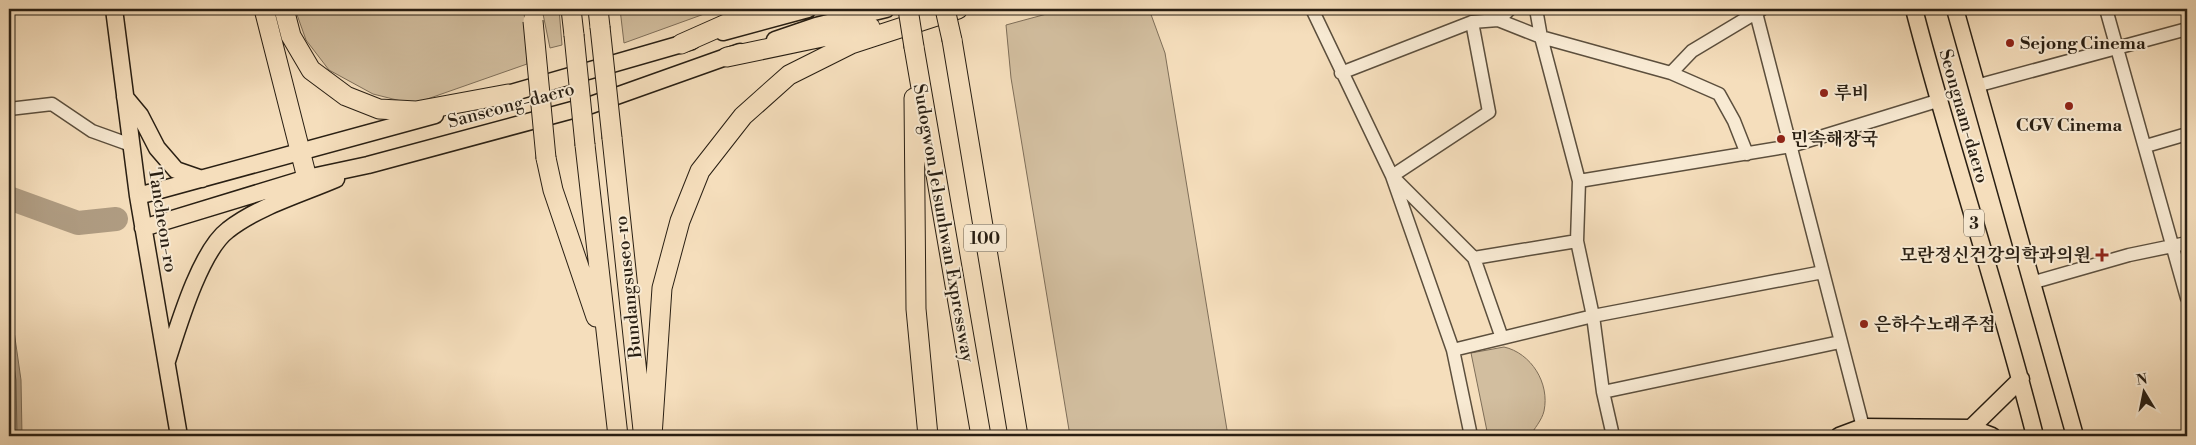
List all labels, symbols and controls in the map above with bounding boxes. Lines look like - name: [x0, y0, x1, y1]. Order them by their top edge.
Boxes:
- place label: Sejong Cinema: [2020, 32, 2146, 55]
- marker: Sejong Cinema: [2004, 37, 2016, 49]
- street label: Seongnam-daero: [1933, 46, 1994, 186]
- street label: Sanseong-daero: [445, 77, 577, 133]
- street label: Sudogwon Je1sunhwan Expressway: [908, 82, 979, 364]
- place label: 루비: [1834, 82, 1869, 105]
- marker: 루비: [1818, 87, 1830, 99]
- marker: CGV Cinema: [2063, 100, 2075, 112]
- place label: CGV Cinema: [2016, 114, 2122, 137]
- place label: 민속해장국: [1791, 128, 1879, 151]
- marker: 민속해장국: [1775, 133, 1787, 145]
- street label: Tancheon-ro: [143, 166, 182, 274]
- road number: 3: [1964, 210, 1984, 237]
- street label: Bundangsuseo-ro: [610, 215, 648, 360]
- road number: 100: [964, 224, 1006, 252]
- place label: 모란정신건강의학과의원: [1900, 244, 2091, 267]
- marker: 모란정신건강의학과의원: [2095, 248, 2109, 262]
- place label: 은하수노래주점: [1874, 313, 1996, 336]
- marker: 은하수노래주점: [1858, 318, 1870, 330]
- north arrow: [2118, 368, 2168, 418]
- text: N: [2135, 370, 2149, 390]

